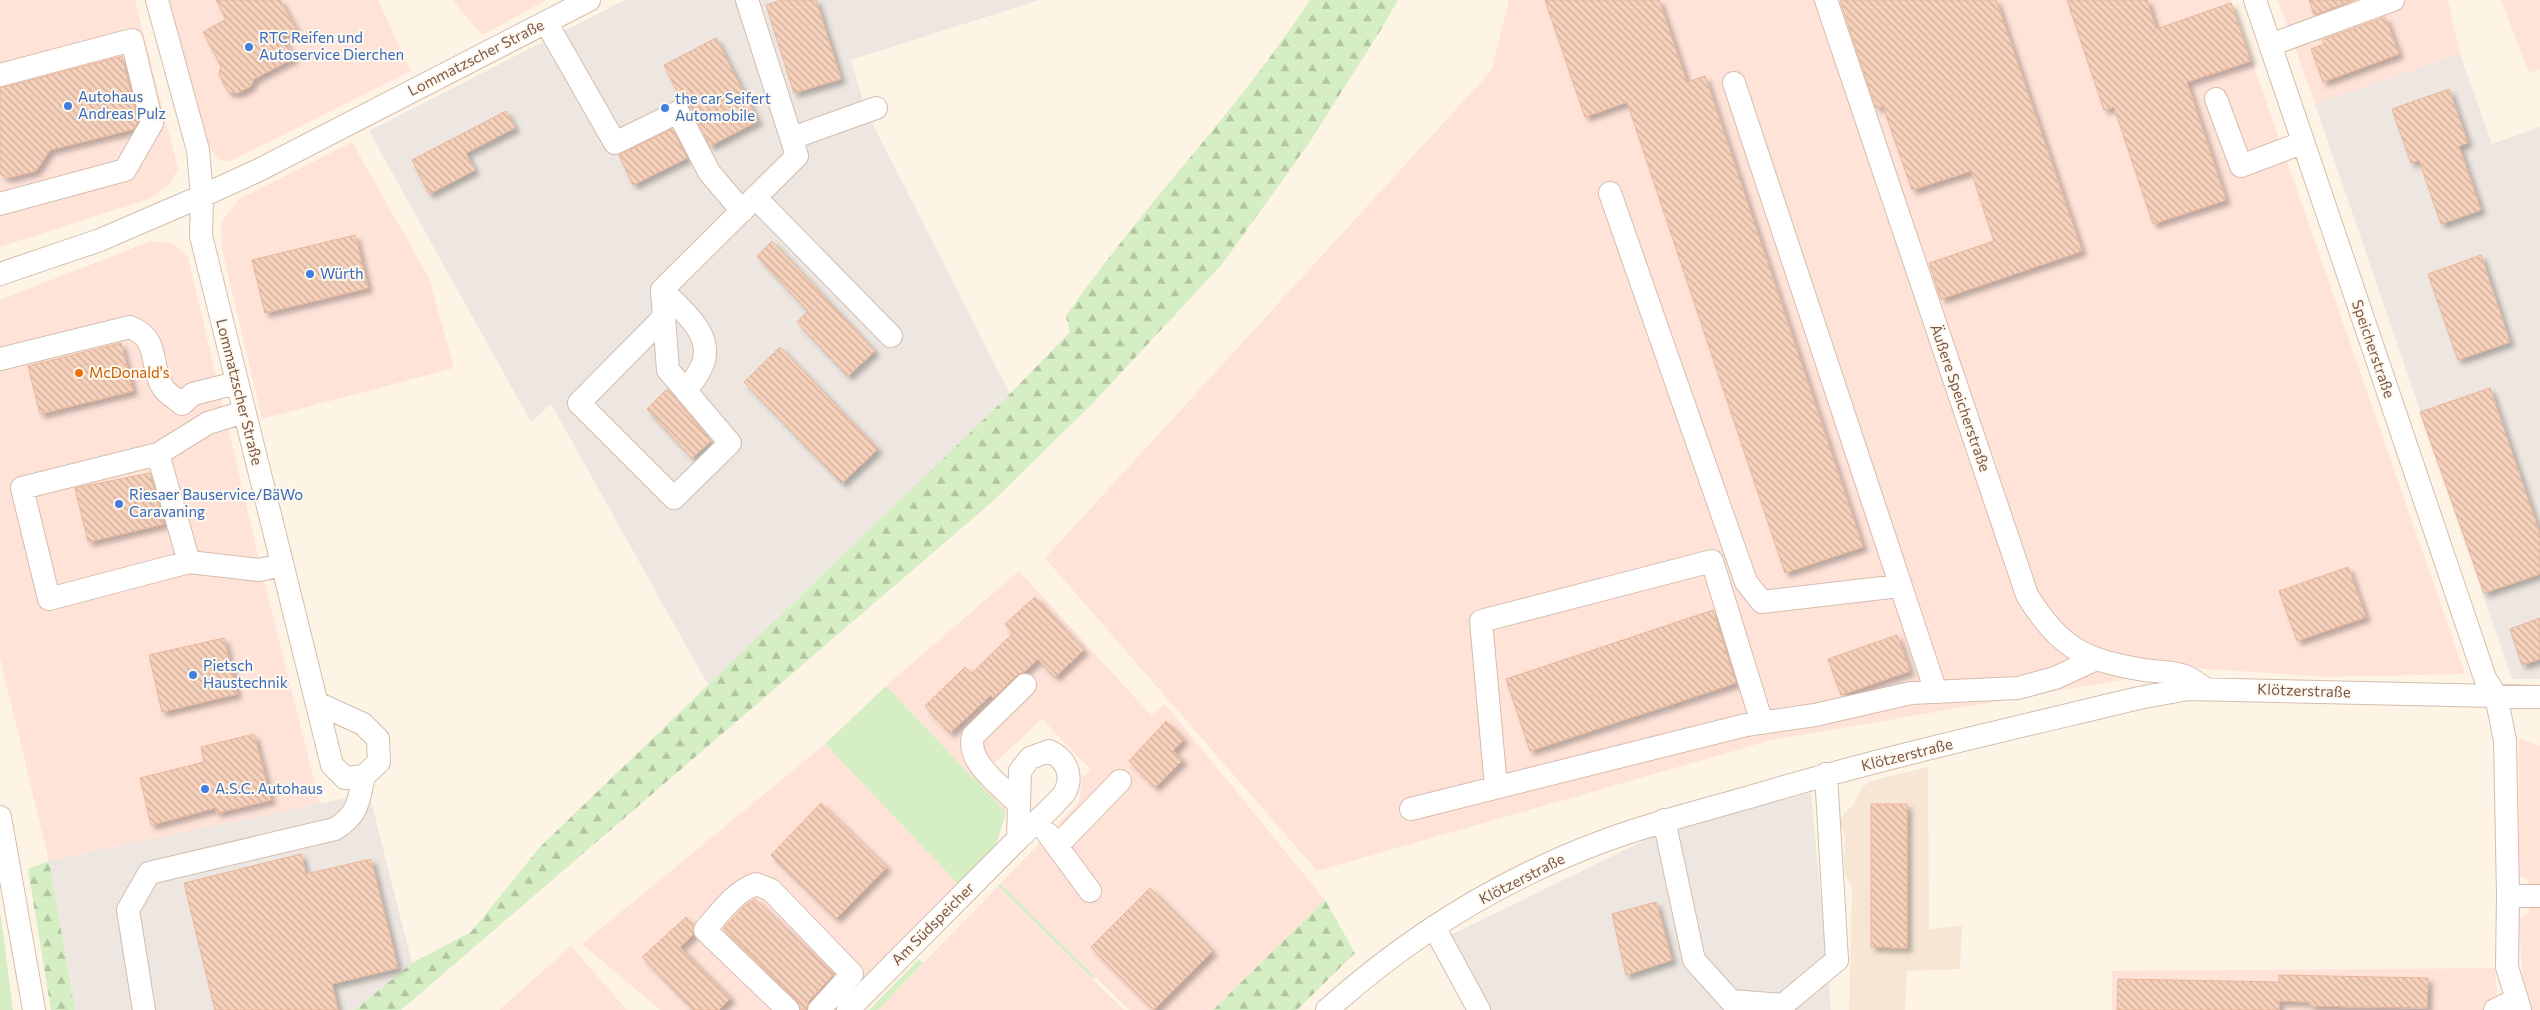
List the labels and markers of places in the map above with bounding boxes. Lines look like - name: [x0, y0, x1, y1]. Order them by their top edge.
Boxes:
- place label: RTC Reifen und Autoservice Dierchen: [259, 28, 404, 63]
- marker: RTC Reifen und Autoservice Dierchen: [243, 41, 255, 53]
- place label: Autohaus Andreas Pulz: [78, 87, 166, 122]
- place label: the car Seifert Automobile: [675, 89, 771, 124]
- marker: Autohaus Andreas Pulz: [62, 100, 74, 112]
- marker: the car Seifert Automobile: [659, 102, 671, 114]
- place label: Würth: [320, 264, 364, 282]
- marker: Würth: [304, 268, 316, 280]
- place label: McDonald's: [89, 363, 170, 381]
- marker: McDonald's: [73, 367, 85, 379]
- place label: Riesaer Bauservice/BäWo Caravaning: [129, 485, 303, 520]
- marker: Riesaer Bauservice/BäWo Caravaning: [113, 498, 125, 510]
- place label: Pietsch Haustechnik: [203, 656, 288, 691]
- marker: Pietsch Haustechnik: [187, 669, 199, 681]
- place label: A.S.C. Autohaus: [215, 779, 323, 797]
- marker: A.S.C. Autohaus: [199, 783, 211, 795]

